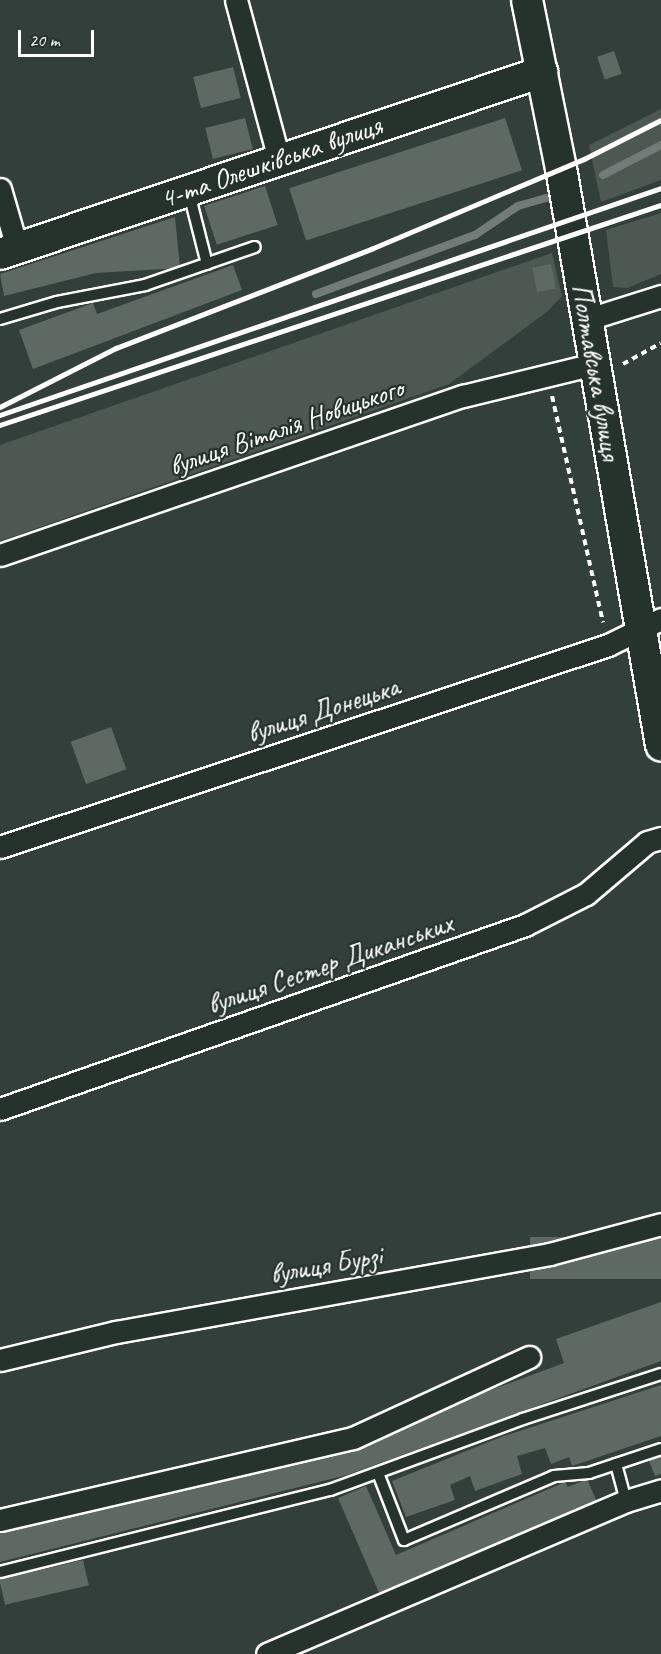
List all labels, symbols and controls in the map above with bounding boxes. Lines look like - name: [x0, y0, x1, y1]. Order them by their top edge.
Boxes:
- scale bar: [21, 18, 98, 56]
- text: 20 m: [29, 29, 60, 51]
- street label: 4-та Олешківська вулиця: [155, 108, 387, 216]
- street label: Полтавська вулиця: [564, 281, 628, 463]
- street label: вулиця Віталія Новицького: [163, 371, 409, 483]
- street label: вулиця Донецька: [243, 670, 403, 750]
- street label: вулиця Сестер Диканських: [204, 907, 456, 1021]
- street label: вулиця Бурзі: [267, 1239, 385, 1291]

